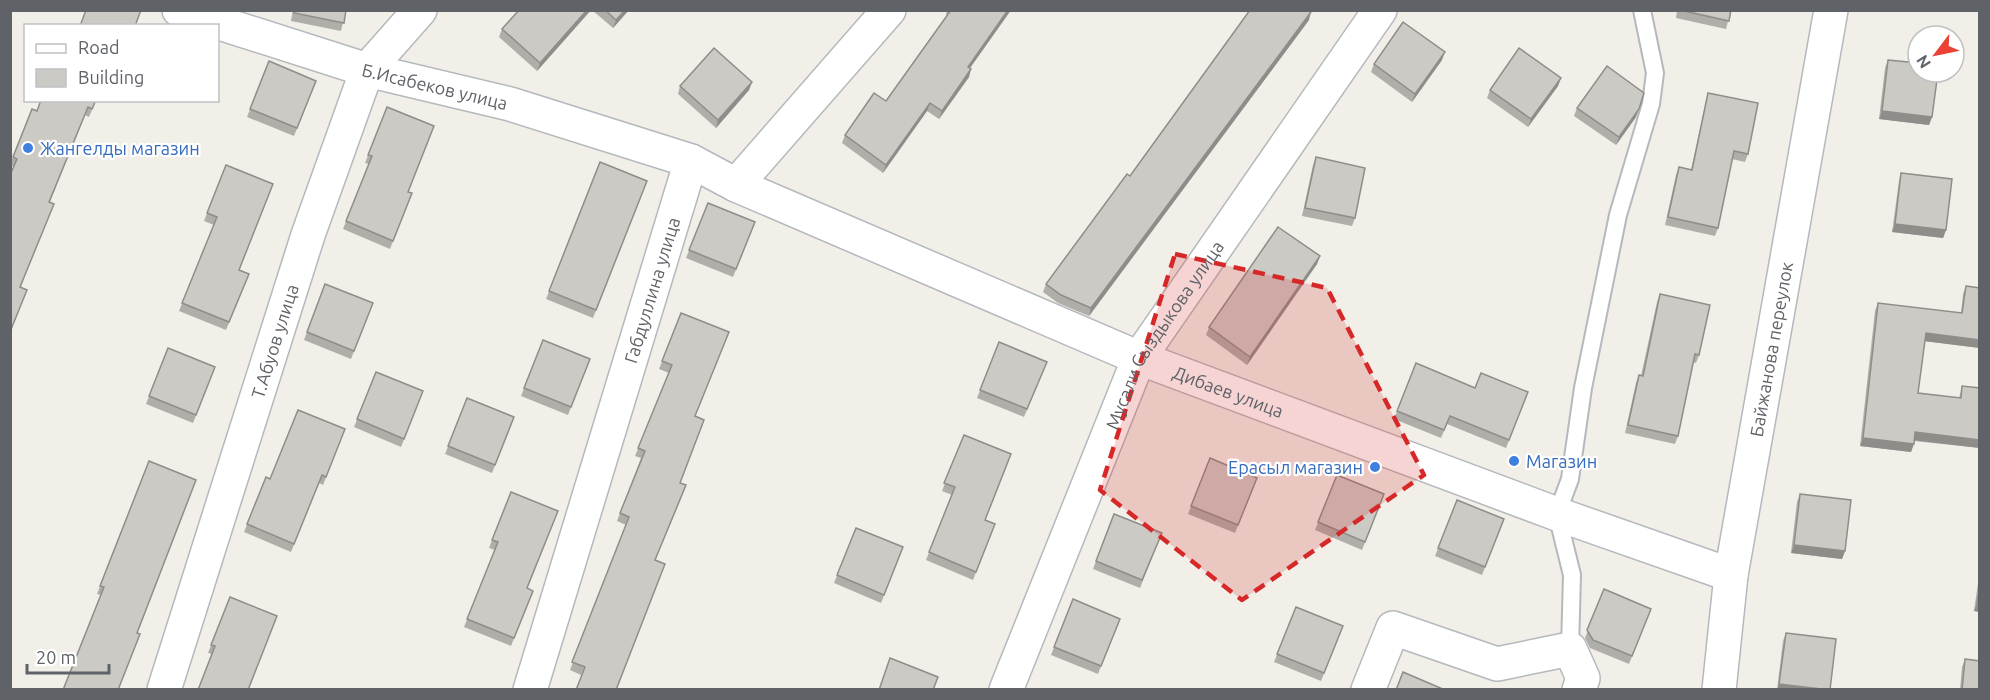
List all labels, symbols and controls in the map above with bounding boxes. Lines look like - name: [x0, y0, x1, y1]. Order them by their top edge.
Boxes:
- legend: [24, 24, 219, 102]
- north arrow: [1906, 24, 1966, 84]
- text: Road: [78, 37, 120, 57]
- text: N: [1912, 52, 1934, 72]
- street label: Б.Исабеков улица: [360, 59, 510, 113]
- text: Building: [78, 67, 144, 87]
- place label: Жангелды магазин: [40, 138, 200, 158]
- marker: Жангелды магазин: [21, 141, 35, 155]
- street label: Габдуллина улица: [620, 215, 683, 365]
- street label: Мусали Сыздыкова улица: [1102, 237, 1227, 432]
- street label: Байжанова переулок: [1746, 260, 1796, 438]
- street label: Т.Абуов улица: [247, 282, 302, 401]
- street label: Дибаев улица: [1170, 362, 1286, 421]
- place label: Магазин: [1526, 451, 1597, 471]
- marker: Магазин: [1507, 454, 1521, 468]
- place label: Ерасыл магазин: [1228, 457, 1363, 477]
- marker: Ерасыл магазин: [1368, 460, 1382, 474]
- scale bar: [27, 637, 110, 675]
- text: 20 m: [36, 647, 76, 667]

